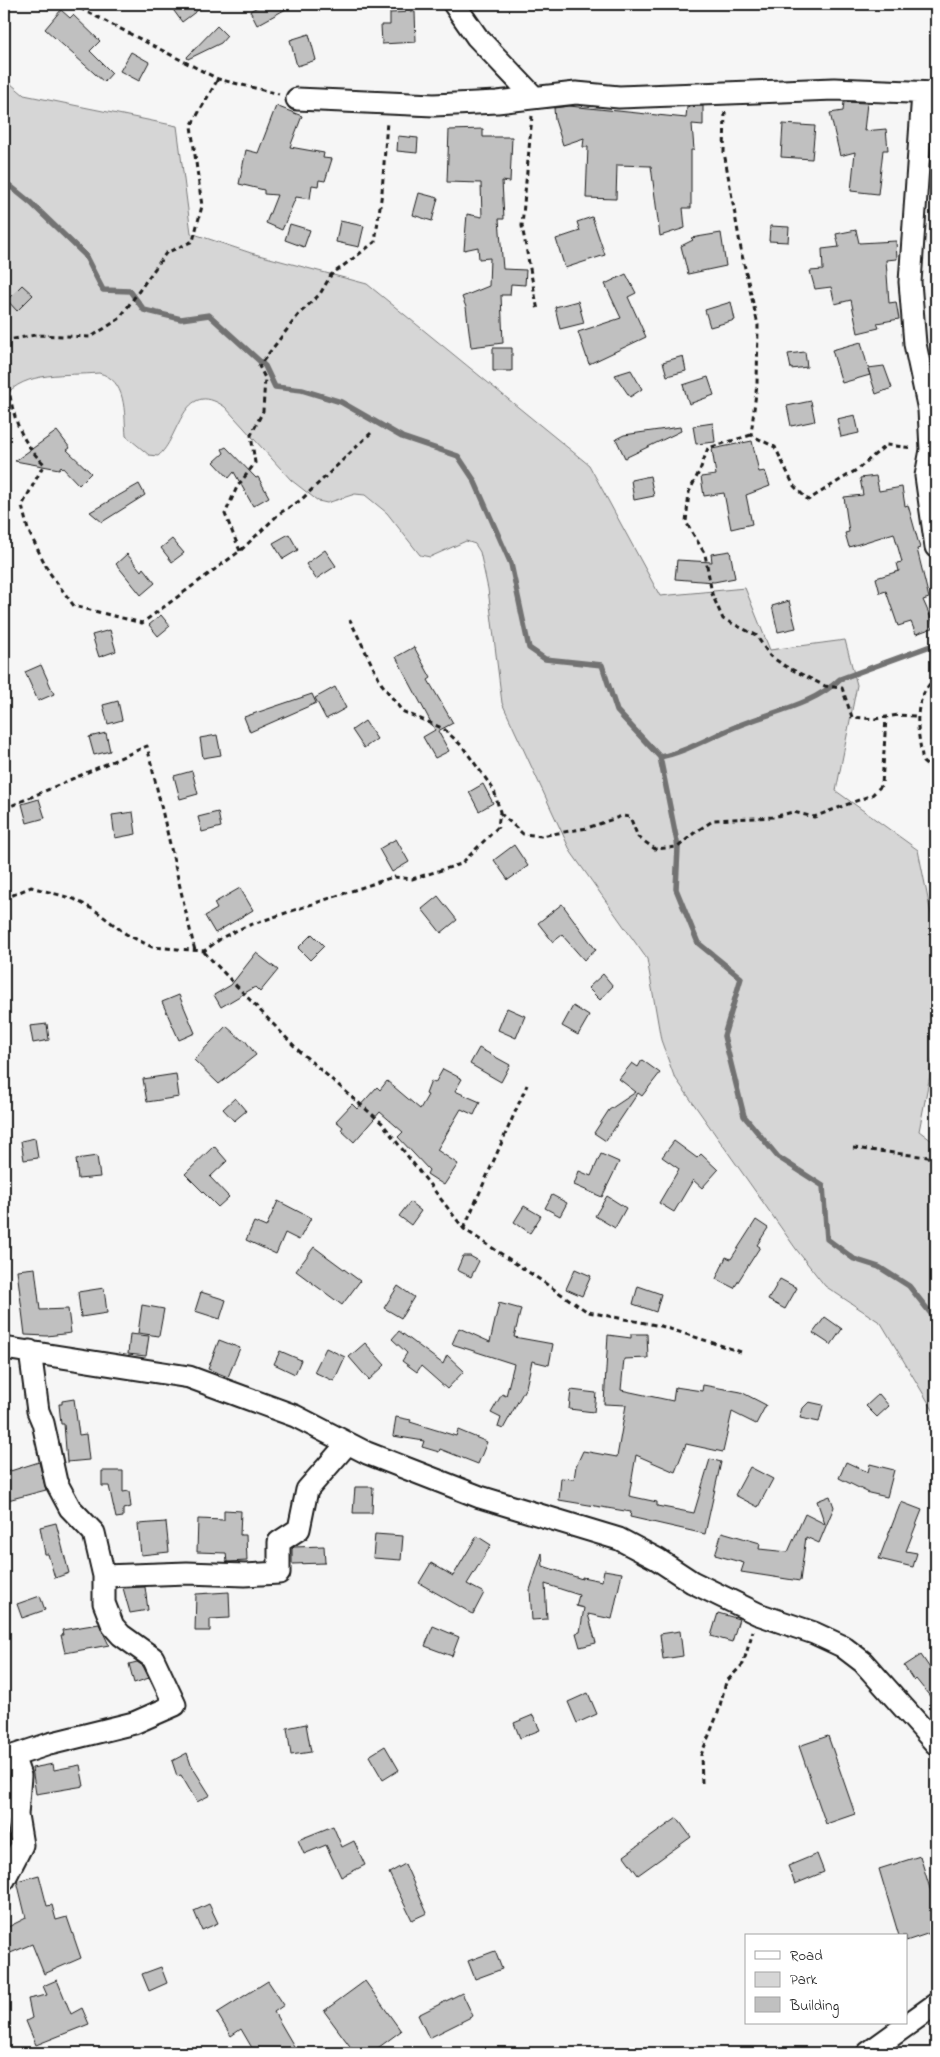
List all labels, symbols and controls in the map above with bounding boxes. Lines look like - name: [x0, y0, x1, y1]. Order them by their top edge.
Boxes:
- legend: [745, 1934, 908, 2024]
- text: Road: [790, 1945, 823, 1967]
- text: Park: [790, 1969, 818, 1991]
- text: Building: [789, 1995, 839, 2018]

